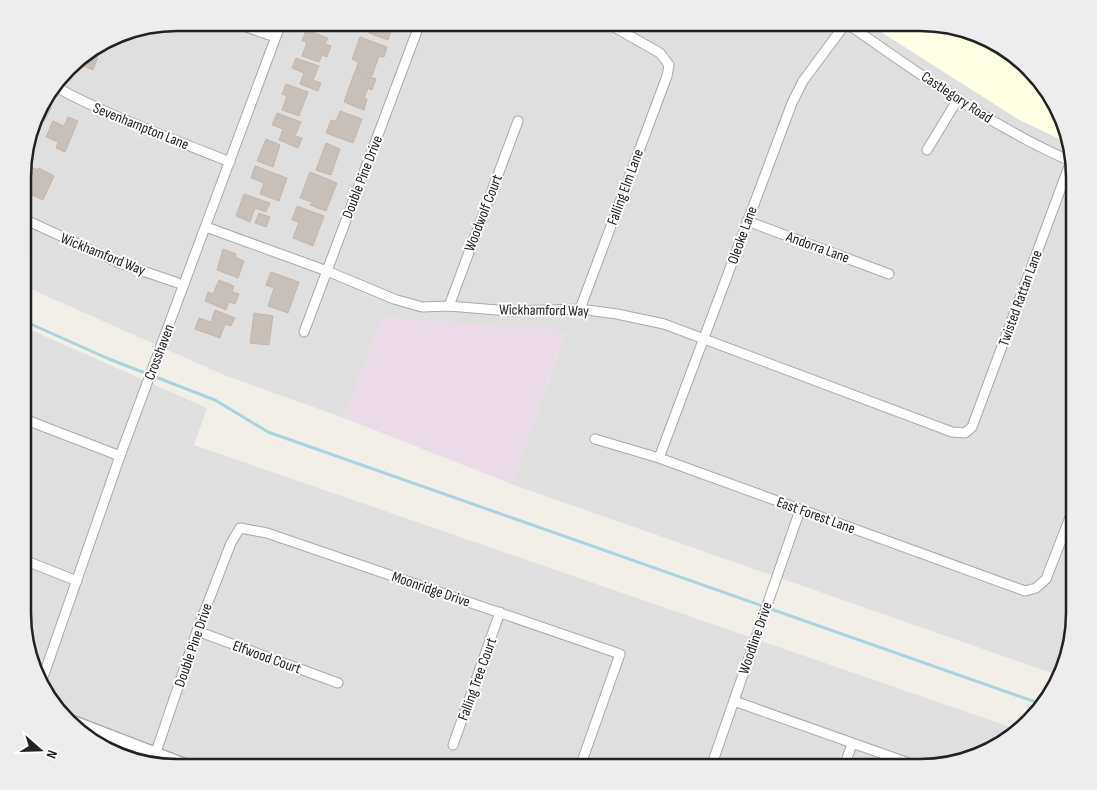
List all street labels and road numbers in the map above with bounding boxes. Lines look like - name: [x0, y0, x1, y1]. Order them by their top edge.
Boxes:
- street label: Castlegory Road: [917, 67, 996, 128]
- street label: Sevenhampton Lane: [90, 99, 192, 154]
- street label: Double Pine Drive: [338, 133, 387, 221]
- street label: Falling Elm Lane: [603, 147, 648, 228]
- street label: Woodwolf Court: [460, 172, 507, 254]
- street label: Oleoke Lane: [723, 204, 762, 267]
- street label: Andorra Lane: [783, 227, 852, 268]
- street label: Wickhamford Way: [58, 229, 148, 280]
- street label: Twisted Rattan Lane: [994, 247, 1047, 349]
- street label: Wickhamford Way: [499, 300, 589, 321]
- street label: Crosshaven: [140, 322, 179, 383]
- street label: East Forest Lane: [774, 493, 858, 538]
- street label: Moonridge Drive: [389, 567, 473, 612]
- street label: Woodline Drive: [734, 600, 777, 677]
- street label: Double Pine Drive: [170, 601, 217, 690]
- street label: Falling Tree Court: [454, 635, 501, 723]
- street label: Elfwood Court: [230, 636, 304, 679]

